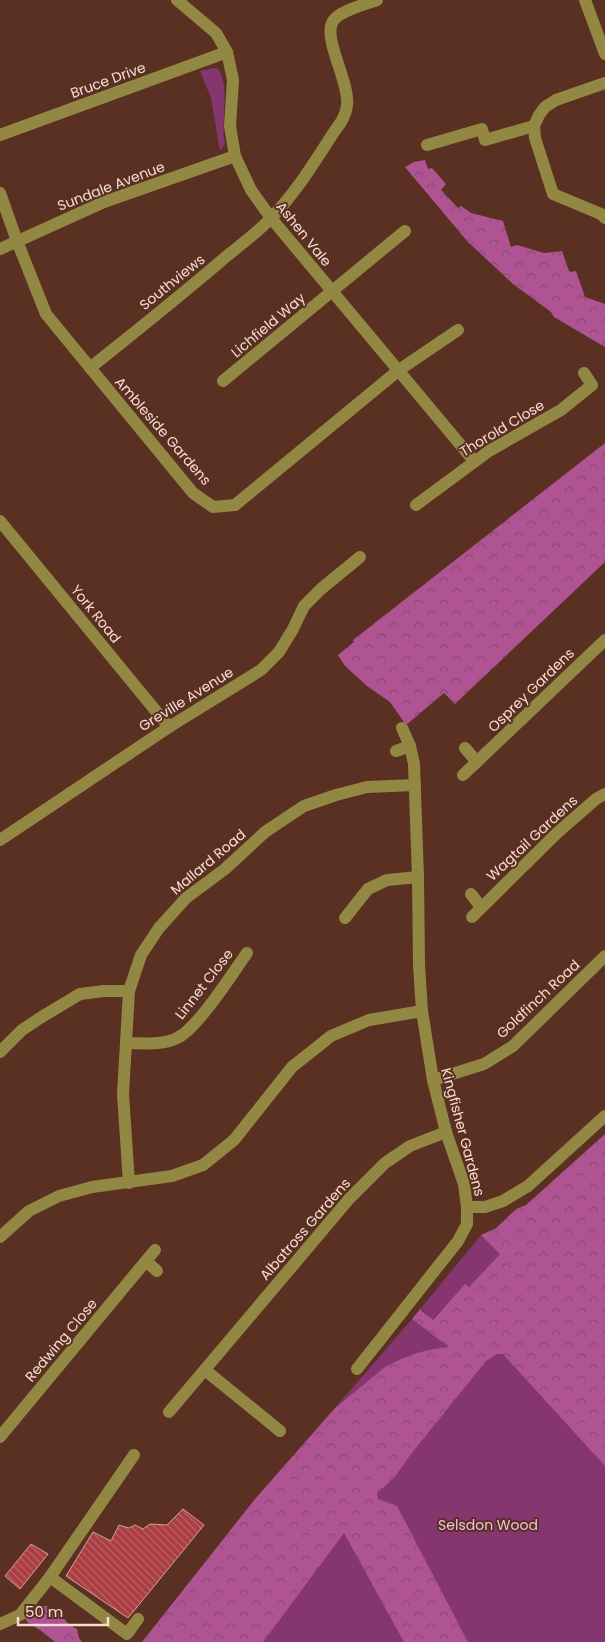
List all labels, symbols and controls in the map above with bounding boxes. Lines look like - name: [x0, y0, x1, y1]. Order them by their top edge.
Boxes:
- street label: Bruce Drive: [68, 57, 149, 103]
- street label: Sundale Avenue: [54, 156, 168, 216]
- street label: Ashen Vale: [272, 197, 337, 271]
- street label: Southviews: [135, 249, 209, 315]
- street label: Lichfield Way: [227, 288, 309, 362]
- street label: Ambleside Gardens: [110, 372, 216, 490]
- street label: Thorold Close: [456, 395, 548, 461]
- street label: York Road: [66, 581, 126, 647]
- street label: Osprey Gardens: [483, 643, 579, 737]
- street label: Greville Avenue: [135, 662, 237, 736]
- street label: Wagtail Gardens: [482, 791, 582, 885]
- street label: Mallard Road: [166, 825, 250, 899]
- street label: Linnet Close: [170, 944, 238, 1023]
- street label: Goldfinch Road: [492, 955, 584, 1043]
- street label: Kingfisher Gardens: [436, 1066, 490, 1198]
- street label: Albatross Gardens: [255, 1174, 355, 1284]
- street label: Redwing Close: [20, 1294, 102, 1386]
- park label: Selsdon Wood: [438, 1515, 538, 1535]
- scale bar: [18, 1594, 108, 1626]
- text: 50 m: [25, 1601, 63, 1622]

